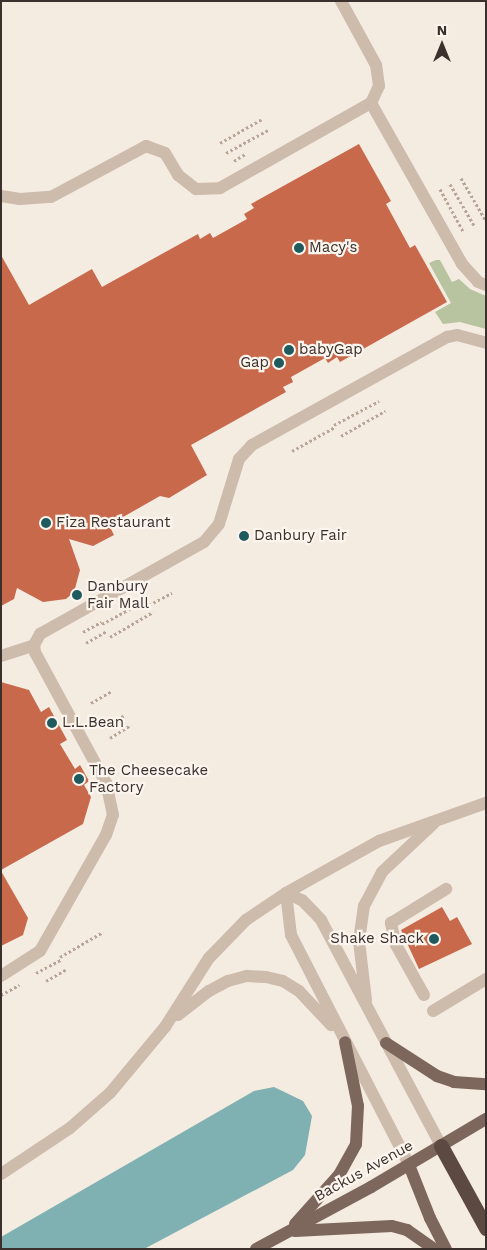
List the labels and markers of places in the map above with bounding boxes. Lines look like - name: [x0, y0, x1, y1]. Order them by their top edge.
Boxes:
- place label: Macy's: [309, 239, 357, 257]
- marker: Macy's: [293, 242, 305, 254]
- place label: babyGap: [299, 341, 363, 359]
- marker: babyGap: [283, 344, 295, 356]
- place label: Gap: [240, 354, 269, 372]
- marker: Gap: [273, 357, 285, 369]
- place label: Fiza Restaurant: [56, 514, 171, 532]
- marker: Fiza Restaurant: [40, 517, 52, 529]
- place label: Danbury Fair: [254, 527, 347, 545]
- marker: Danbury Fair: [238, 530, 250, 542]
- place label: Danbury Fair Mall: [87, 577, 149, 612]
- marker: Danbury Fair Mall: [71, 589, 83, 601]
- place label: L.L.Bean: [62, 714, 124, 732]
- marker: L.L.Bean: [46, 717, 58, 729]
- place label: The Cheesecake Factory: [89, 761, 208, 796]
- marker: The Cheesecake Factory: [73, 773, 85, 785]
- place label: Shake Shack: [330, 930, 424, 948]
- marker: Shake Shack: [428, 933, 440, 945]

